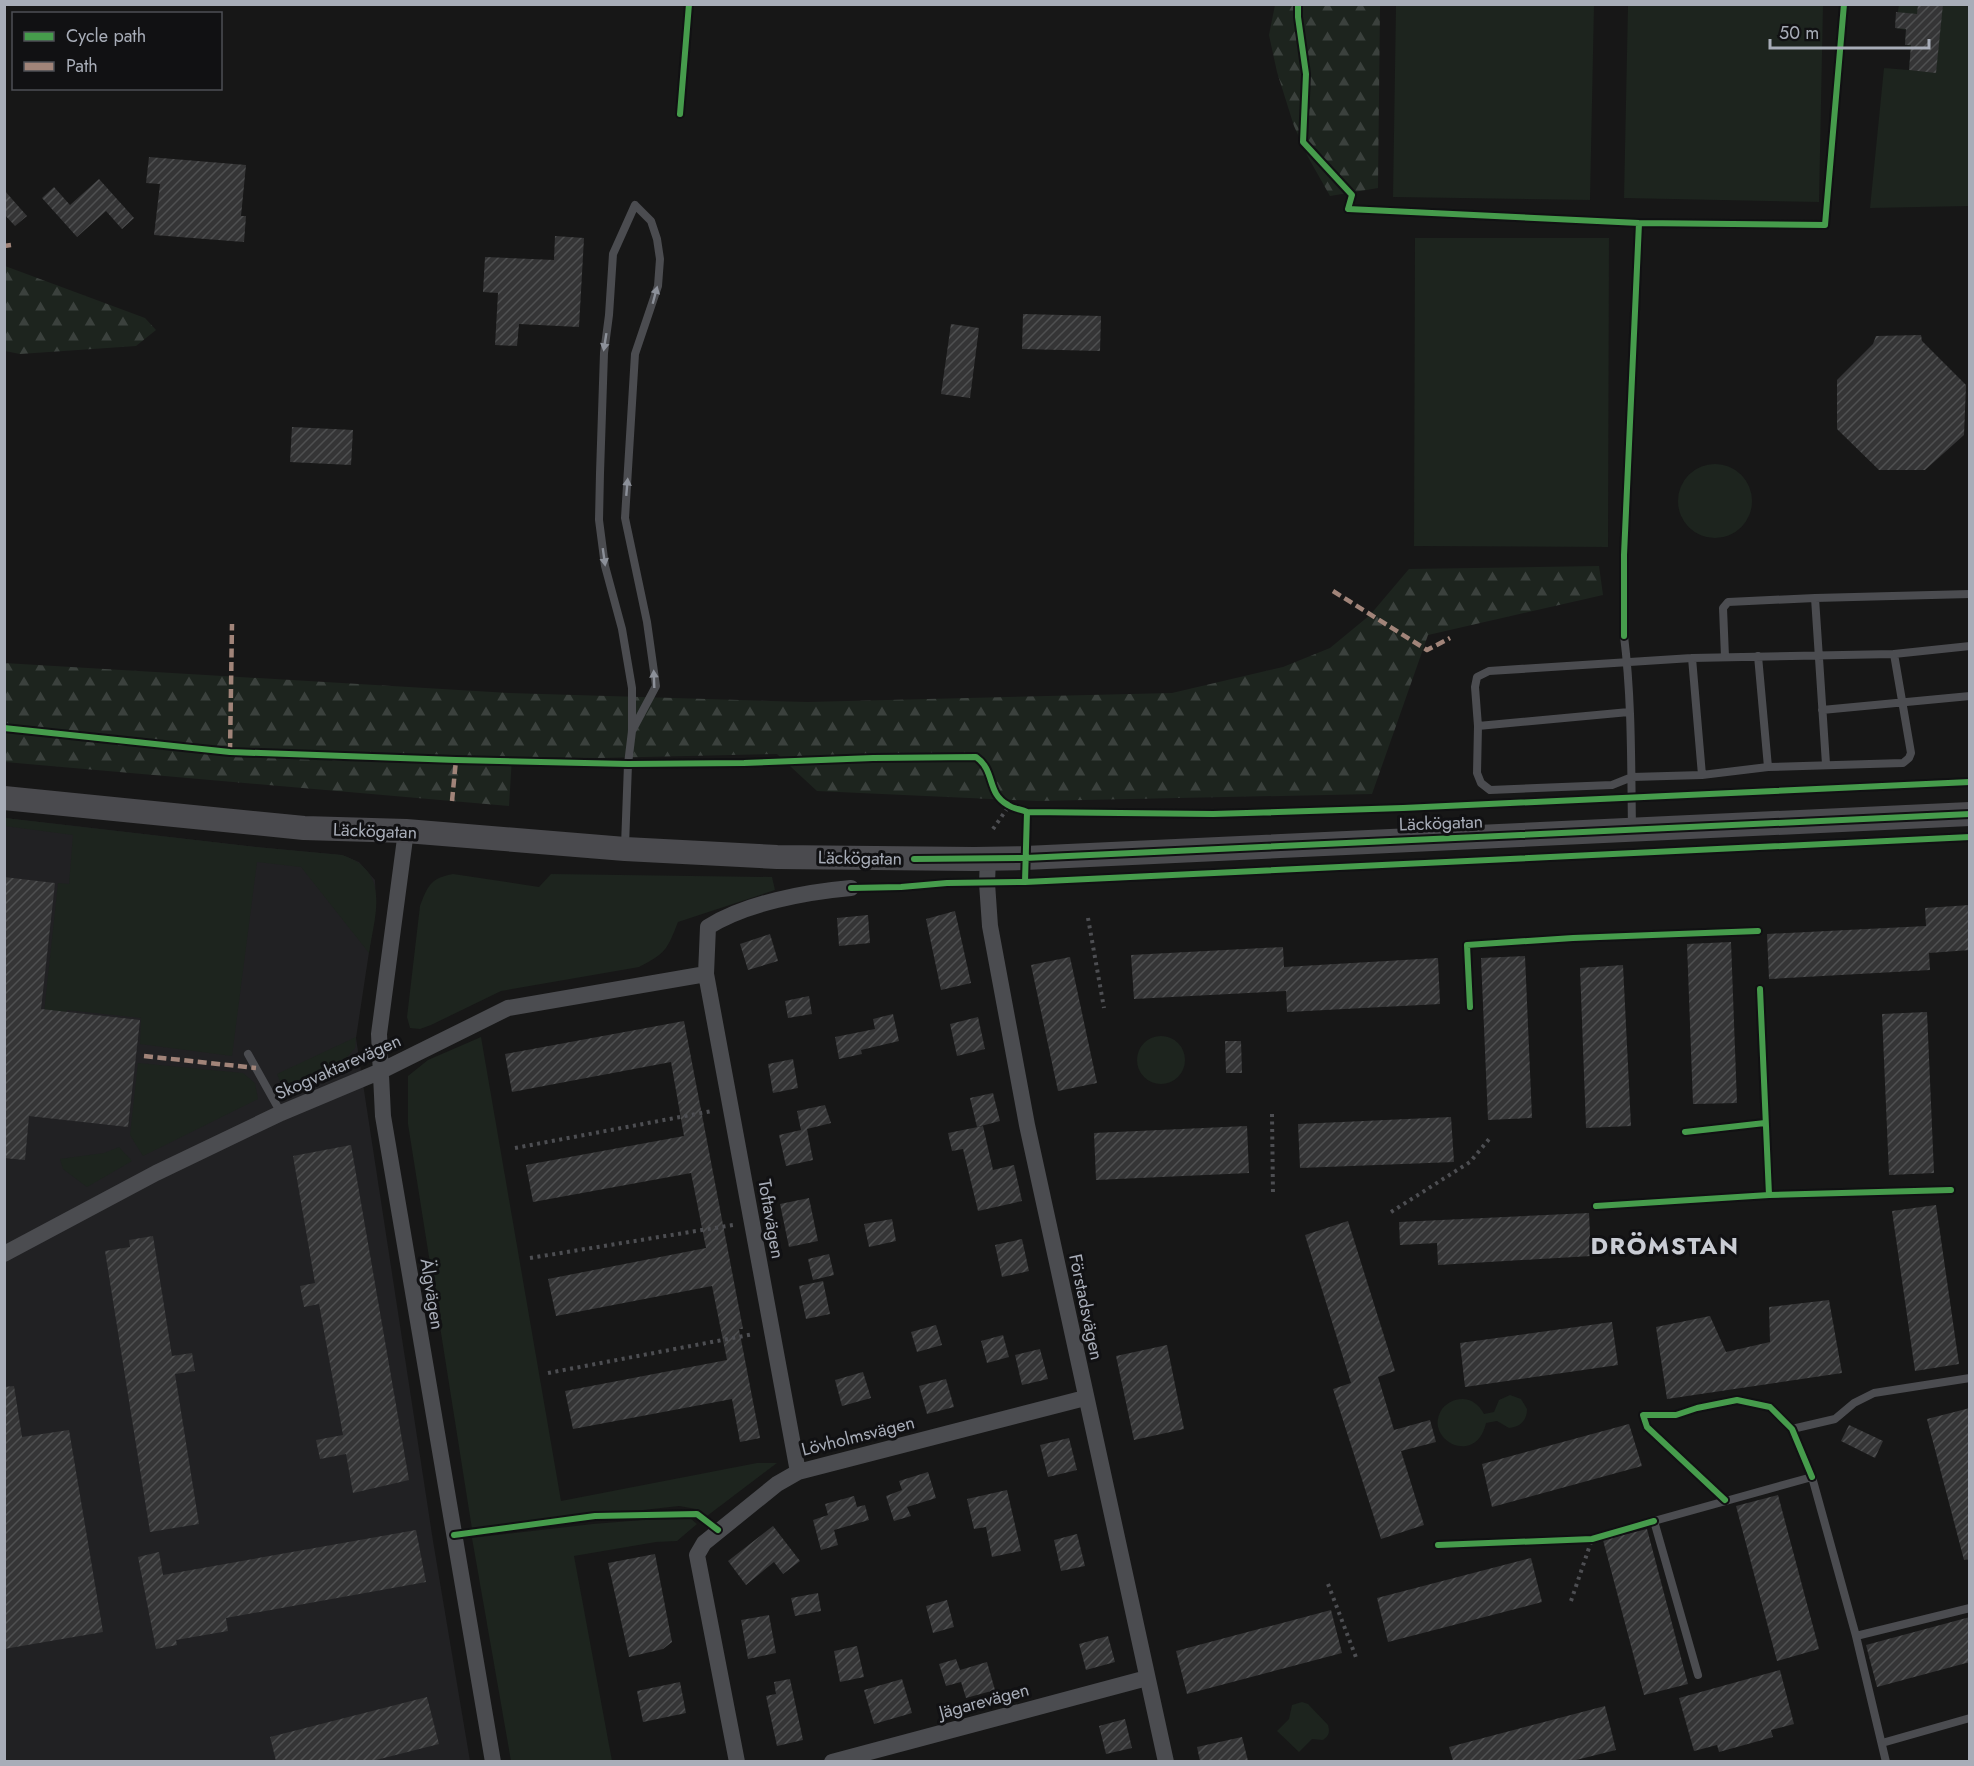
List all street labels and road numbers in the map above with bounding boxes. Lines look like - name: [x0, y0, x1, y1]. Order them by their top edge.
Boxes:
- street label: Läckögatan: [1398, 809, 1484, 837]
- street label: Läckögatan: [332, 817, 418, 845]
- street label: Läckögatan: [818, 844, 902, 872]
- street label: Skogvaktarevägen: [271, 1028, 405, 1106]
- street label: Toftavägen: [751, 1177, 791, 1261]
- street label: Förstadsvägen: [1062, 1252, 1110, 1362]
- street label: Älgvägen: [414, 1256, 450, 1332]
- street label: Lövholmsvägen: [799, 1409, 917, 1463]
- street label: Jägarevägen: [934, 1676, 1032, 1726]

